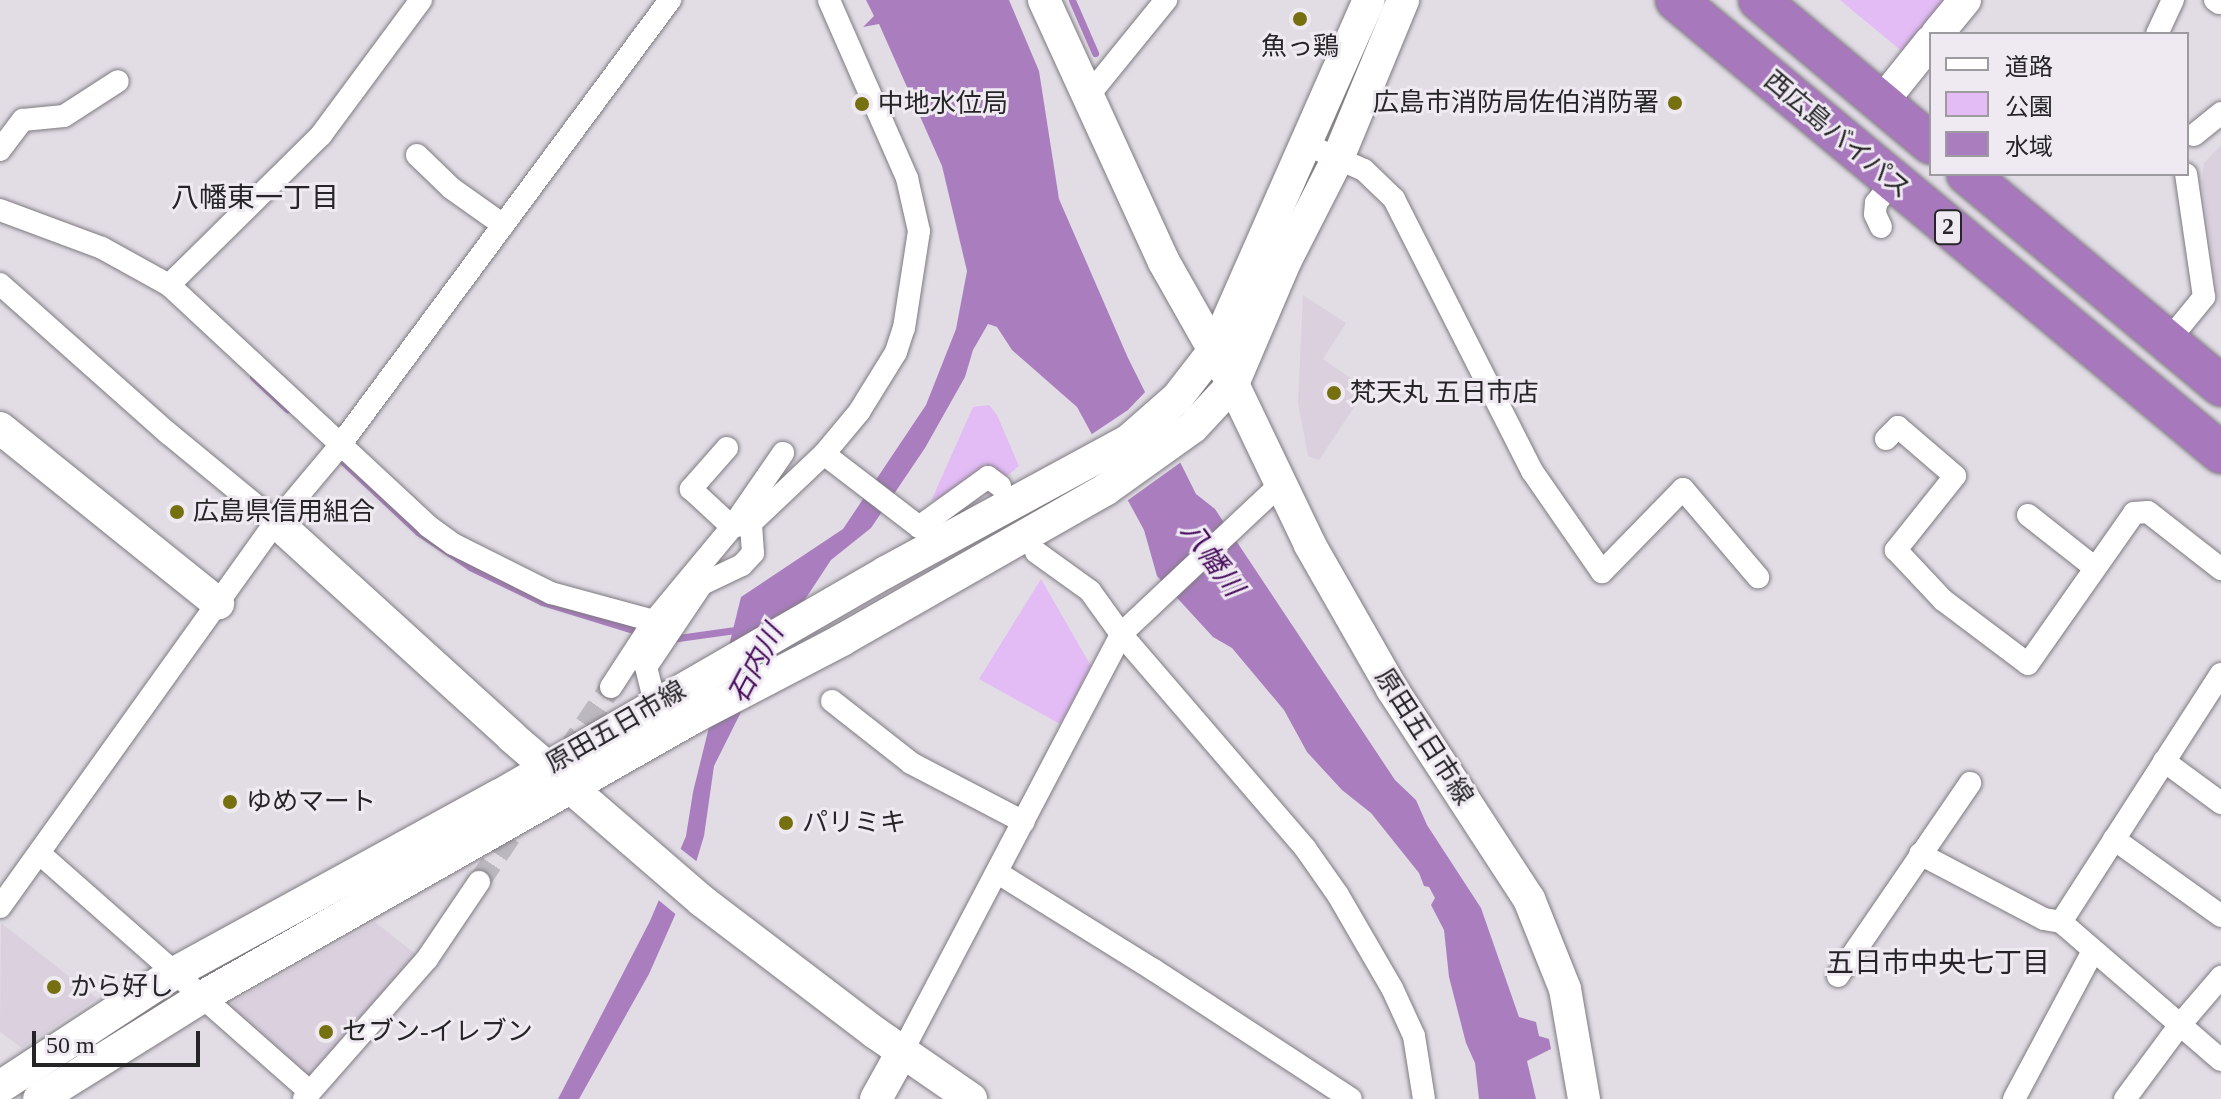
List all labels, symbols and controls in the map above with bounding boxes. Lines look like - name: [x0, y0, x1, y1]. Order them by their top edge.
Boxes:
- marker: 魚っ鶏: [1291, 10, 1309, 28]
- place label: 魚っ鶏: [1261, 31, 1339, 63]
- legend: [1929, 32, 2189, 176]
- text: 道路: [2005, 54, 2053, 80]
- street label: 西広島バイパス: [1757, 65, 1917, 205]
- place label: 広島市消防局佐伯消防署: [1373, 87, 1659, 119]
- place label: 中地水位局: [878, 88, 1008, 120]
- marker: 広島市消防局佐伯消防署: [1666, 94, 1684, 112]
- text: 公園: [2005, 94, 2053, 120]
- marker: 中地水位局: [853, 95, 871, 113]
- text: 水域: [2005, 134, 2053, 160]
- district label: 八幡東一丁目: [171, 181, 339, 215]
- road number: 2: [1934, 207, 1962, 247]
- place label: 梵天丸 五日市店: [1350, 377, 1538, 409]
- marker: 梵天丸 五日市店: [1325, 384, 1343, 402]
- place label: 広島県信用組合: [193, 496, 375, 528]
- marker: 広島県信用組合: [168, 503, 186, 521]
- water label: 八幡川: [1174, 515, 1250, 603]
- water label: 石内川: [721, 619, 791, 709]
- street label: 原田五日市線: [1368, 663, 1480, 811]
- street label: 原田五日市線: [541, 674, 691, 780]
- place label: ゆめマート: [246, 786, 376, 818]
- marker: ゆめマート: [221, 793, 239, 811]
- place label: パリミキ: [802, 807, 906, 839]
- marker: パリミキ: [777, 814, 795, 832]
- district label: 五日市中央七丁目: [1826, 946, 2050, 980]
- place label: から好し: [70, 971, 174, 1003]
- marker: から好し: [45, 978, 63, 996]
- scale bar: [36, 1015, 204, 1065]
- place label: セブン-イレブン: [342, 1016, 533, 1048]
- marker: セブン-イレブン: [317, 1023, 335, 1041]
- text: 50 m: [46, 1032, 95, 1058]

